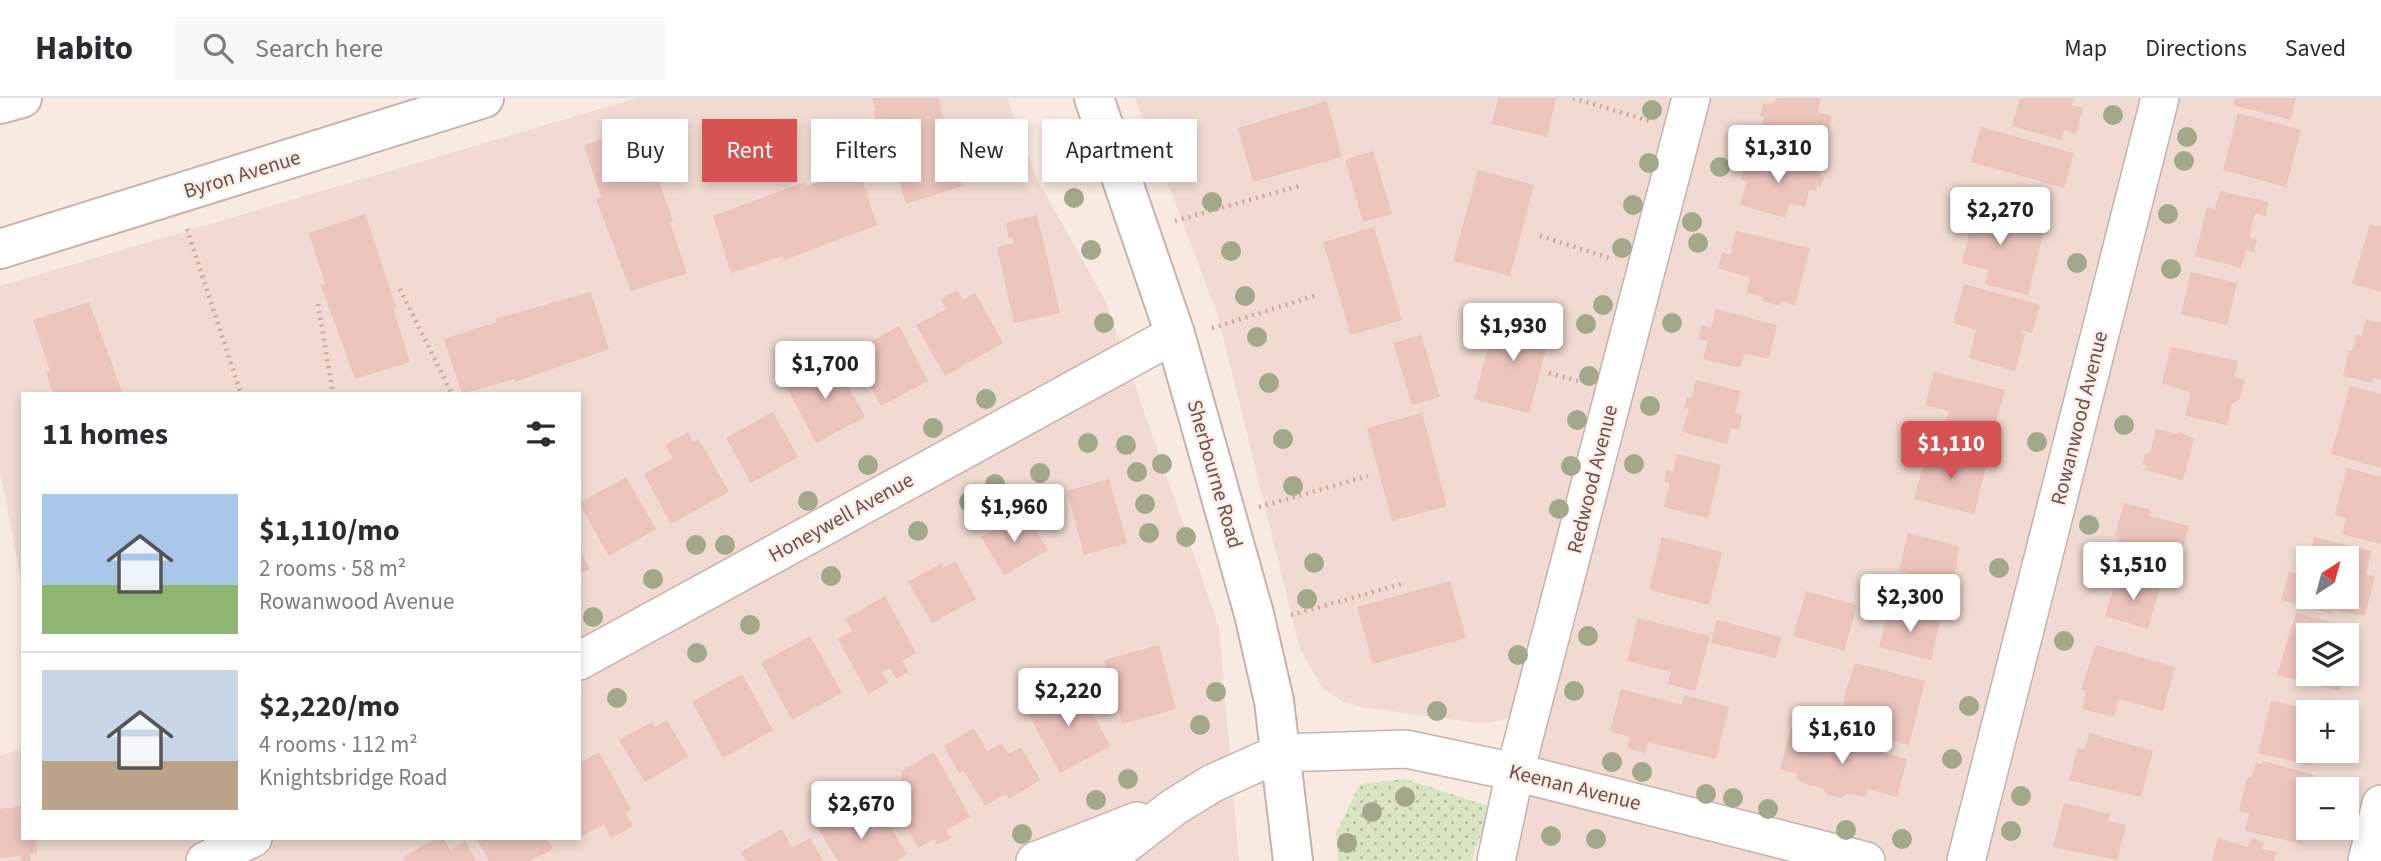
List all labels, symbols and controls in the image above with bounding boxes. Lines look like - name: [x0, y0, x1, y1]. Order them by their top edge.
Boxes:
- search box: [175, 17, 665, 80]
- text: Habito: [35, 25, 133, 72]
- icon: search: [199, 29, 237, 67]
- text: Search here: [255, 30, 383, 67]
- text: Map: [2064, 31, 2107, 66]
- text: Directions: [2145, 31, 2247, 66]
- text: Saved: [2285, 31, 2346, 66]
- chip: Buy: [602, 119, 688, 182]
- chip: Rent: [702, 119, 797, 182]
- chip: Filters: [811, 119, 921, 182]
- chip: New: [935, 119, 1028, 182]
- chip: Apartment: [1042, 119, 1197, 182]
- pin: $1,310: [1721, 126, 1835, 185]
- text: $1,310: [1744, 131, 1812, 164]
- street label: Byron Avenue: [180, 142, 304, 206]
- pin: $2,270: [1943, 188, 2057, 247]
- text: $2,270: [1966, 193, 2034, 226]
- pin: $1,930: [1456, 303, 1570, 363]
- text: $1,930: [1479, 309, 1547, 342]
- street label: Rowanwood Avenue: [2043, 328, 2115, 508]
- pin: $1,700: [768, 342, 882, 401]
- text: $1,700: [791, 347, 859, 380]
- street label: Sherbourne Road: [1179, 396, 1251, 552]
- street label: Redwood Avenue: [1559, 402, 1625, 556]
- text: 11 homes: [42, 413, 168, 456]
- icon: filters: [522, 415, 560, 453]
- pin: $1,110: [1894, 422, 2008, 481]
- text: $1,110: [1917, 427, 1985, 460]
- street label: Honeywell Avenue: [763, 465, 919, 569]
- pin: $1,960: [957, 484, 1071, 544]
- text: $1,960: [980, 490, 1048, 523]
- text: $1,110/mo: [259, 509, 400, 552]
- icon: home: [98, 522, 182, 606]
- pin: $1,510: [2076, 542, 2190, 602]
- north arrow: [2296, 546, 2359, 609]
- map controls: [2296, 546, 2359, 840]
- text: $1,510: [2099, 548, 2167, 581]
- text: 2 rooms · 58 m²: [259, 552, 406, 585]
- pin: $2,300: [1853, 574, 1967, 634]
- text: $2,300: [1876, 580, 1944, 613]
- text: Rowanwood Avenue: [259, 585, 454, 618]
- button: layers: [2296, 623, 2359, 686]
- pin: $2,220: [1011, 668, 1125, 728]
- text: $2,220: [1034, 674, 1102, 707]
- text: $2,220/mo: [259, 685, 400, 728]
- icon: home: [98, 698, 182, 782]
- button: +: [2296, 700, 2359, 763]
- pin: $1,610: [1785, 706, 1899, 766]
- text: $1,610: [1808, 712, 1876, 745]
- text: 4 rooms · 112 m²: [259, 728, 418, 761]
- street label: Keenan Avenue: [1506, 756, 1644, 818]
- text: Knightsbridge Road: [259, 761, 448, 794]
- button: −: [2296, 777, 2359, 840]
- pin: $2,670: [804, 782, 918, 841]
- text: $2,670: [827, 787, 895, 820]

